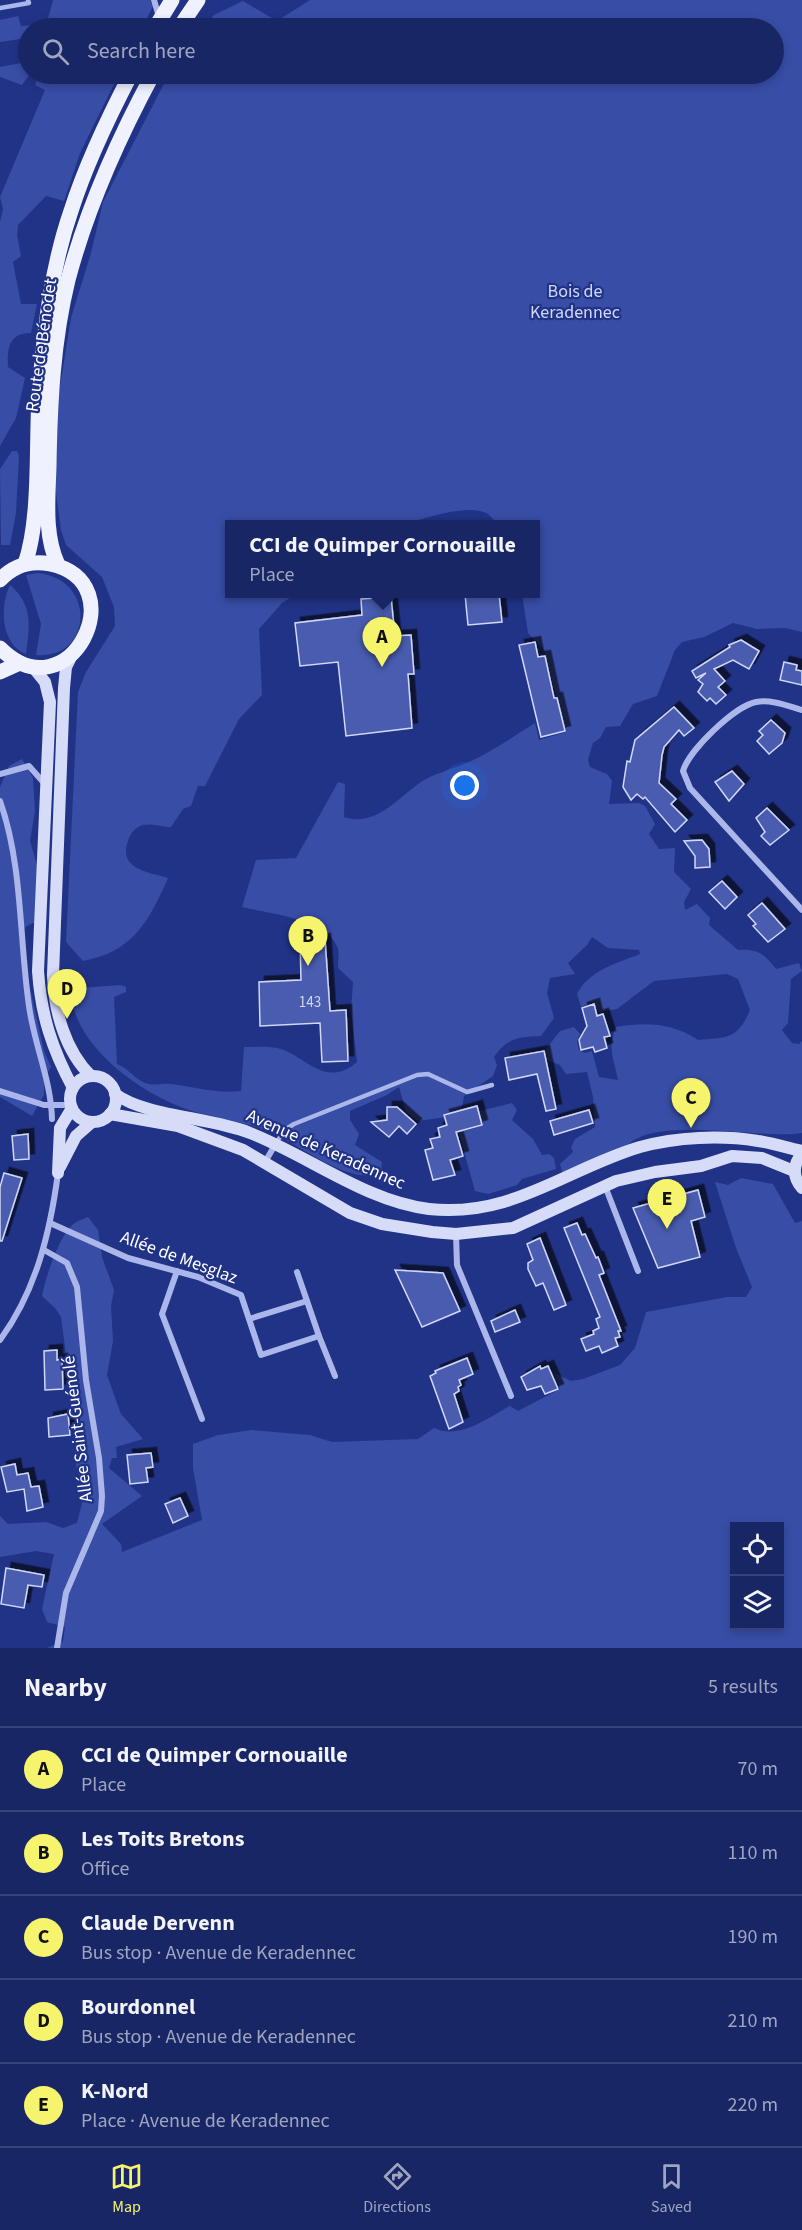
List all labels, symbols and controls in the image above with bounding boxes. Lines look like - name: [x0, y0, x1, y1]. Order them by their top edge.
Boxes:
- search box: [18, 18, 784, 84]
- icon: search: [39, 35, 72, 68]
- text: Search here: [87, 35, 195, 67]
- street label: Route de Bénodet: [20, 277, 63, 413]
- park label: Bois de Keradennec: [530, 279, 620, 325]
- popup: [225, 520, 540, 598]
- text: CCI de Quimper Cornouaille: [249, 529, 516, 561]
- text: Place: [249, 561, 294, 589]
- pin: A: [362, 618, 401, 667]
- your location: [450, 771, 479, 800]
- pin: B: [288, 916, 328, 966]
- pin: D: [48, 970, 86, 1019]
- house number: 143: [299, 992, 321, 1013]
- pin: C: [672, 1078, 710, 1128]
- street label: Avenue de Keradennec: [242, 1103, 409, 1196]
- pin: E: [648, 1180, 686, 1229]
- street label: Allée de Mesglaz: [117, 1225, 241, 1290]
- street label: Allée Saint-Guénolé: [56, 1354, 99, 1504]
- map controls: [730, 1522, 784, 1630]
- button: locate: [730, 1522, 784, 1576]
- button: layers: [730, 1576, 784, 1630]
- text: Nearby: [24, 1669, 107, 1706]
- text: 5 results: [708, 1673, 778, 1701]
- text: CCI de Quimper Cornouaille: [81, 1739, 348, 1771]
- text: A: [38, 1755, 49, 1783]
- text: 70 m: [738, 1755, 778, 1783]
- text: Place: [81, 1771, 126, 1799]
- text: Les Toits Bretons: [81, 1823, 244, 1855]
- text: B: [37, 1839, 50, 1867]
- text: 110 m: [728, 1839, 778, 1867]
- text: Office: [81, 1855, 129, 1883]
- text: Claude Dervenn: [81, 1907, 235, 1939]
- text: C: [38, 1923, 49, 1951]
- text: 190 m: [728, 1923, 778, 1951]
- text: Bus stop · Avenue de Keradennec: [81, 1939, 356, 1967]
- text: Bourdonnel: [81, 1991, 195, 2023]
- text: D: [37, 2007, 50, 2035]
- text: 210 m: [728, 2007, 778, 2035]
- text: Bus stop · Avenue de Keradennec: [81, 2023, 356, 2051]
- text: K-Nord: [81, 2075, 149, 2107]
- text: E: [38, 2091, 49, 2119]
- text: 220 m: [728, 2091, 778, 2119]
- text: Place · Avenue de Keradennec: [81, 2107, 330, 2135]
- tab: Map: [110, 2160, 143, 2218]
- tab: Directions: [363, 2160, 431, 2218]
- tab: Saved: [651, 2160, 692, 2218]

